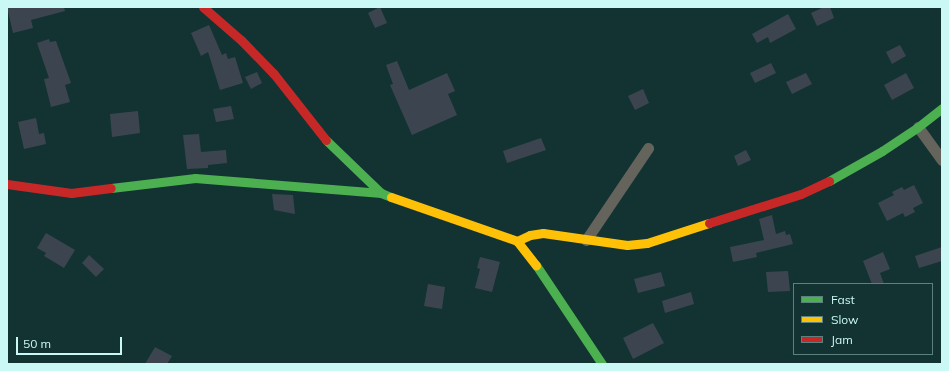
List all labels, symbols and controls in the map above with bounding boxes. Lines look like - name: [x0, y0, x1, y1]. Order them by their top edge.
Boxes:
- legend: [793, 283, 933, 355]
- text: Fast: [831, 292, 855, 307]
- text: Slow: [831, 312, 859, 327]
- scale bar: [18, 329, 124, 355]
- text: Jam: [831, 332, 853, 347]
- text: 50 m: [23, 336, 51, 351]

